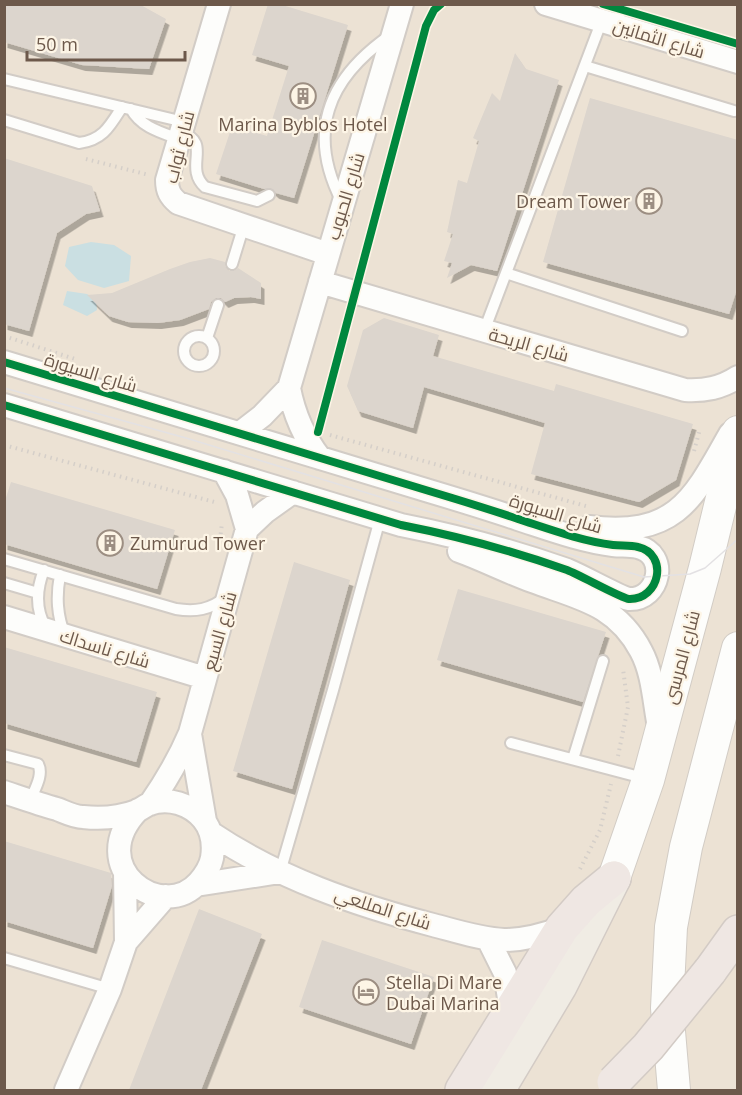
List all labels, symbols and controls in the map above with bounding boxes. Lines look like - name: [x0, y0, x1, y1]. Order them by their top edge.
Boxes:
- street label: شارع الثمانين: [610, 13, 708, 64]
- scale bar: [27, 24, 184, 62]
- text: 50 m: [36, 32, 78, 56]
- building icon: Marina Byblos Hotel: [288, 81, 318, 111]
- street label: شارع ثواب: [158, 108, 201, 186]
- place label: Marina Byblos Hotel: [218, 112, 388, 136]
- street label: شارع الحبوب: [320, 149, 371, 243]
- building icon: Dream Tower: [634, 186, 664, 216]
- place label: Dream Tower: [516, 189, 631, 213]
- street label: شارع الريحة: [486, 321, 572, 368]
- street label: شارع السيورة: [41, 347, 140, 398]
- street label: شارع السيورة: [506, 488, 605, 539]
- building icon: Zumurud Tower: [95, 528, 125, 558]
- place label: Zumurud Tower: [130, 531, 266, 555]
- street label: شارع السبع: [196, 589, 243, 674]
- street label: شارع المرسى: [657, 608, 706, 707]
- street label: شارع ناسداك: [57, 623, 153, 674]
- street label: شارع المللعي: [331, 881, 434, 938]
- place label: Stella Di Mare Dubai Marina: [386, 970, 502, 1015]
- hotel icon: Stella Di Mare Dubai Marina: [351, 977, 381, 1007]

